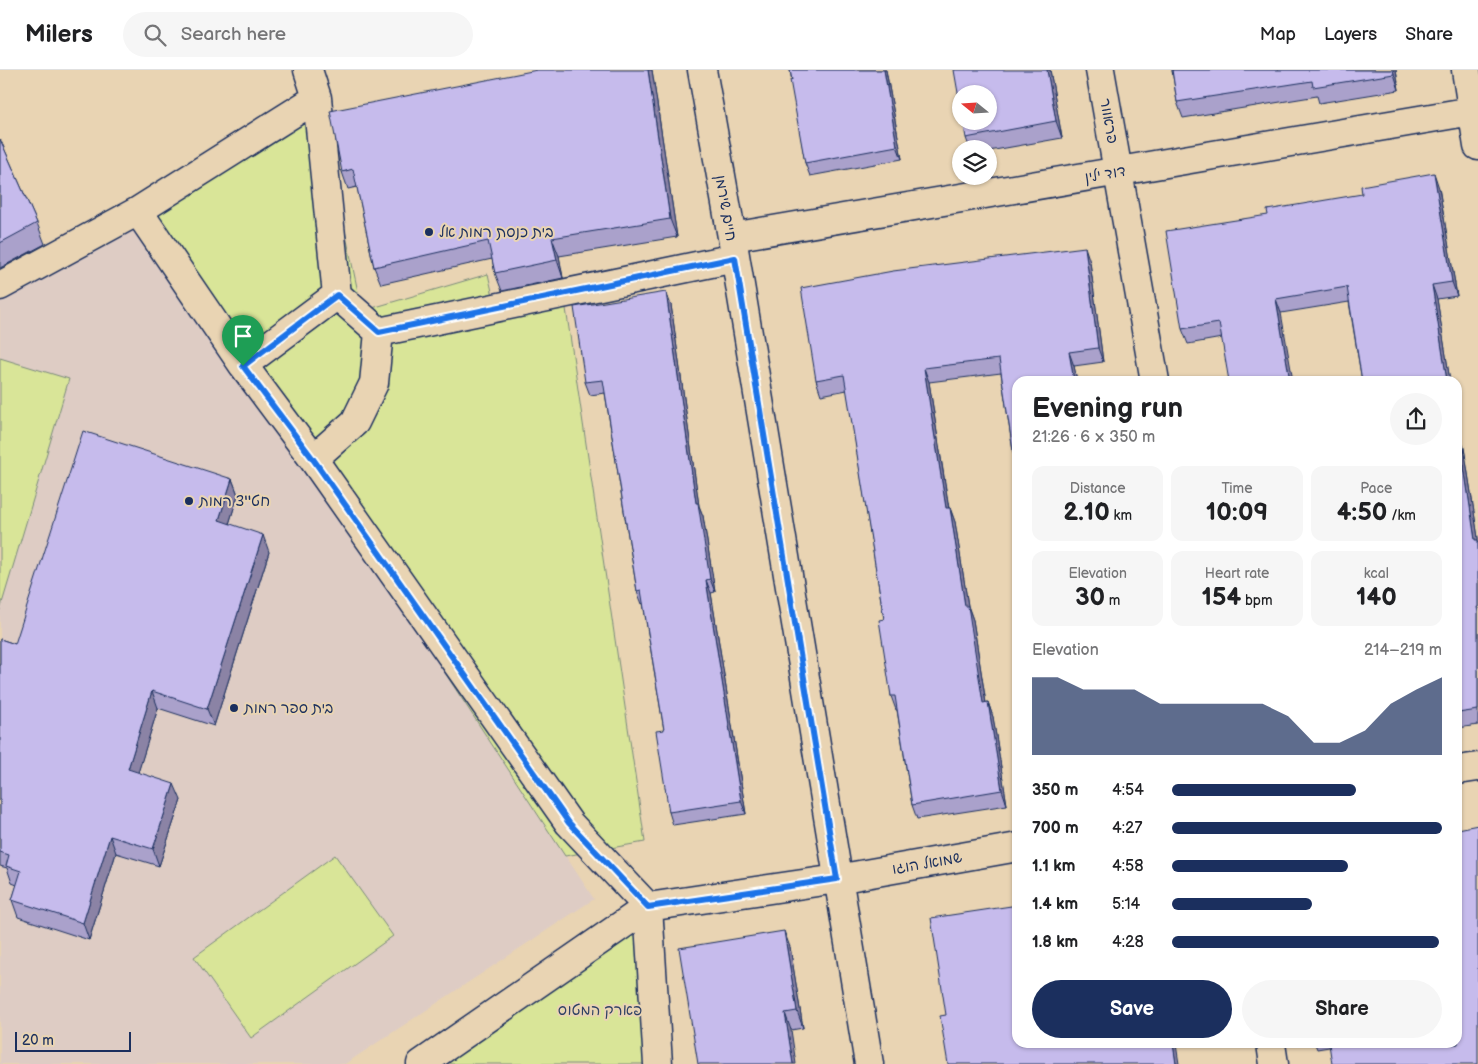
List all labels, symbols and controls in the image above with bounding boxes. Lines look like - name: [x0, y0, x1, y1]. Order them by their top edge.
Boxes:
- search box: [123, 12, 473, 57]
- text: Milers: [25, 20, 93, 49]
- icon: search: [141, 21, 169, 49]
- text: Search here: [181, 23, 286, 46]
- text: Map: [1260, 24, 1296, 45]
- text: Layers: [1324, 24, 1377, 45]
- text: Share: [1405, 24, 1453, 45]
- north arrow: [952, 85, 998, 130]
- map controls: [952, 85, 997, 185]
- street label: פראוור: [1095, 97, 1122, 145]
- button: layers: [952, 140, 997, 185]
- street label: דוד ילין: [1083, 162, 1127, 187]
- street label: חיים שירמן: [710, 174, 741, 243]
- place label: בית כנסת רמות אל: [439, 223, 554, 242]
- marker: בית כנסת רמות אל: [423, 226, 435, 238]
- pin: [222, 315, 264, 366]
- icon: arrive: [229, 322, 257, 350]
- text: Evening run: [1032, 392, 1183, 425]
- button: share: [1390, 393, 1442, 445]
- text: 21:26 · 6 × 350 m: [1032, 428, 1155, 447]
- text: Distance: [1070, 480, 1126, 497]
- text: Time: [1221, 480, 1253, 497]
- text: Pace: [1360, 480, 1392, 497]
- place label: חט''צ רמות: [198, 492, 270, 511]
- marker: חט''צ רמות: [183, 495, 195, 507]
- text: 2.10: [1063, 497, 1110, 528]
- text: 10:09: [1206, 497, 1268, 528]
- text: 4:50: [1337, 497, 1387, 528]
- text: km: [1110, 507, 1132, 524]
- text: /km: [1387, 507, 1416, 524]
- text: Elevation: [1068, 565, 1127, 582]
- text: Heart rate: [1205, 565, 1269, 582]
- text: kcal: [1364, 565, 1389, 582]
- text: 30: [1075, 582, 1105, 613]
- text: 154: [1201, 582, 1241, 613]
- text: 140: [1356, 582, 1397, 613]
- text: m: [1105, 592, 1120, 609]
- text: bpm: [1241, 592, 1273, 609]
- text: Elevation: [1032, 641, 1099, 660]
- text: 214–219 m: [1364, 641, 1442, 660]
- place label: בית ספר רמות: [243, 699, 334, 718]
- marker: בית ספר רמות: [228, 702, 240, 714]
- text: 350 m: [1032, 781, 1079, 800]
- text: 4:54: [1112, 781, 1144, 800]
- text: 700 m: [1032, 819, 1079, 838]
- text: 4:27: [1112, 819, 1142, 838]
- street label: שמואל הוגו: [890, 848, 964, 879]
- text: 1.1 km: [1032, 857, 1075, 876]
- text: 4:58: [1112, 857, 1144, 876]
- text: 1.4 km: [1032, 895, 1078, 914]
- text: 5:14: [1112, 895, 1140, 914]
- text: 1.8 km: [1032, 933, 1078, 952]
- text: 4:28: [1112, 933, 1144, 952]
- button: Save: [1032, 980, 1232, 1038]
- button: Share: [1242, 980, 1442, 1038]
- park label: פארק המטוס: [558, 1001, 642, 1020]
- scale bar: [15, 1029, 131, 1052]
- text: 20 m: [22, 1032, 54, 1049]

